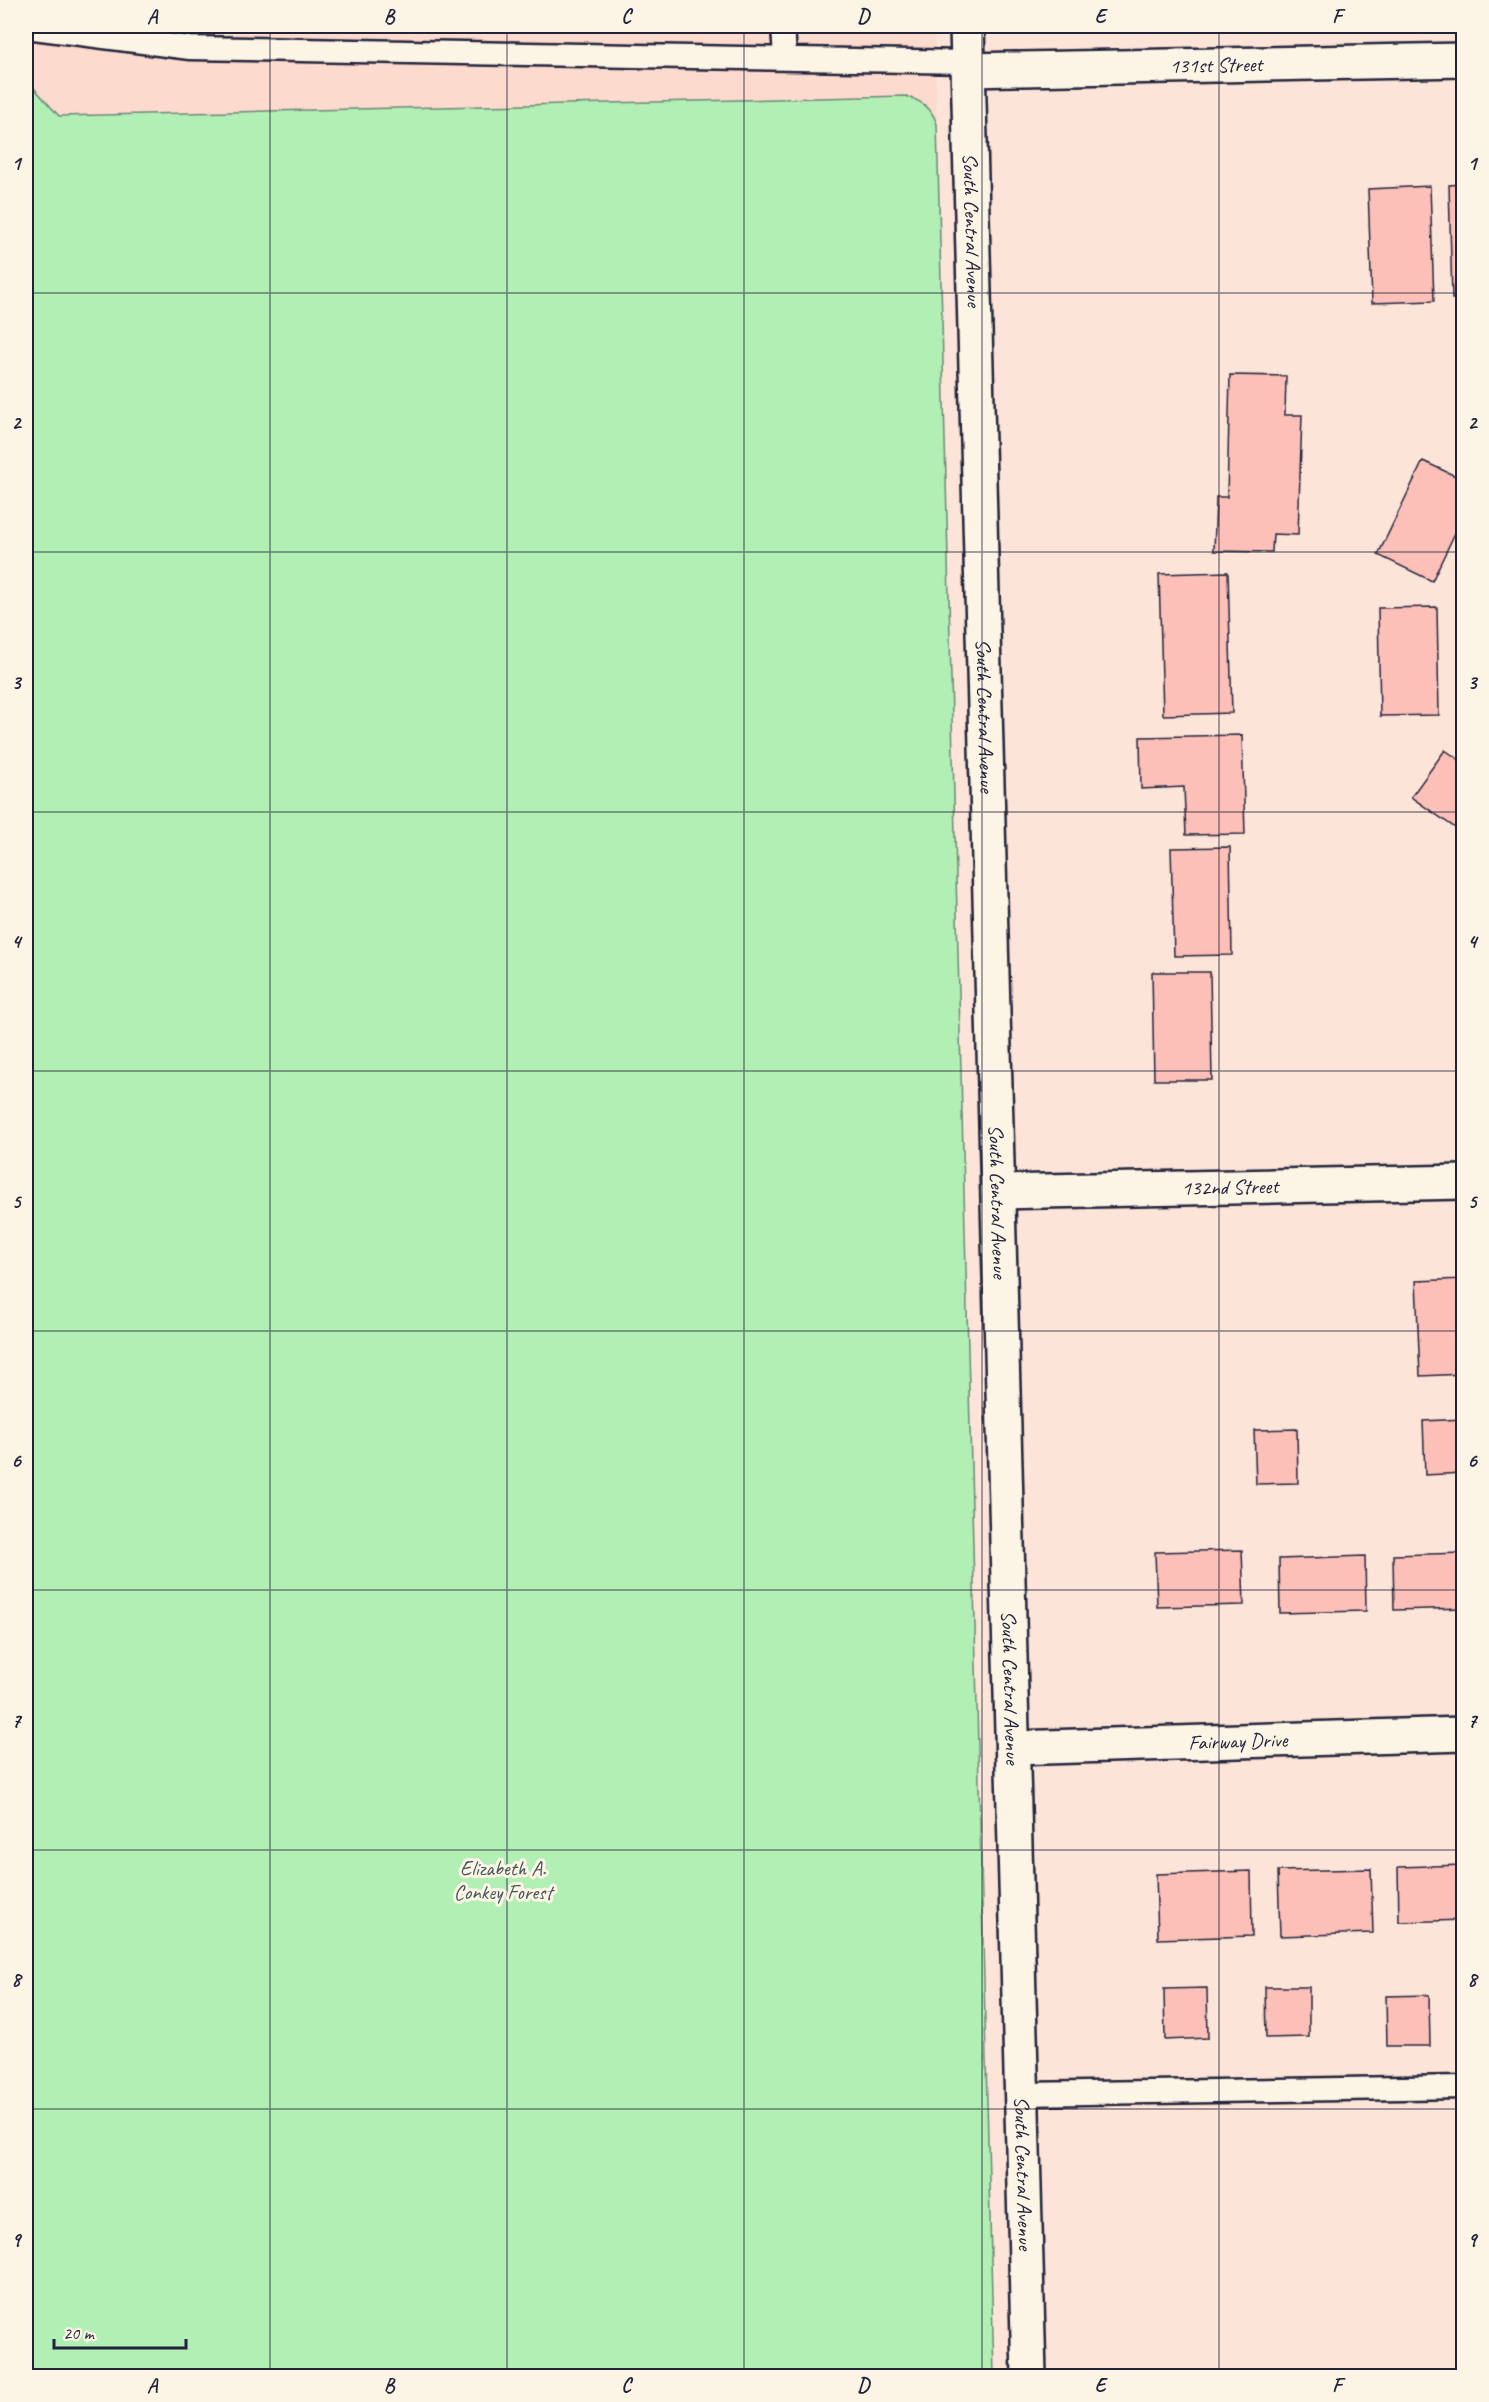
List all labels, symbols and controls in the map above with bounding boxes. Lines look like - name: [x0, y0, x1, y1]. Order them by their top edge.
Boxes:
- text: A: [147, 4, 159, 29]
- text: B: [384, 4, 396, 29]
- text: C: [621, 4, 633, 29]
- text: D: [857, 4, 871, 29]
- text: E: [1095, 4, 1109, 29]
- text: F: [1332, 4, 1346, 29]
- street label: 131st Street: [1169, 51, 1265, 79]
- text: 1: [12, 151, 23, 176]
- text: 1: [1468, 151, 1479, 176]
- street label: South Central Avenue: [957, 153, 987, 309]
- text: 2: [12, 410, 23, 435]
- text: 2: [1468, 410, 1479, 435]
- street label: South Central Avenue: [970, 639, 1000, 795]
- text: 3: [12, 670, 23, 695]
- text: 3: [1468, 670, 1479, 695]
- text: 4: [12, 929, 24, 954]
- text: 4: [1468, 929, 1480, 954]
- street label: South Central Avenue: [983, 1124, 1013, 1281]
- street label: 132nd Street: [1181, 1173, 1281, 1201]
- text: 5: [12, 1189, 23, 1214]
- text: 5: [1468, 1189, 1479, 1214]
- text: 6: [11, 1448, 22, 1473]
- text: 6: [1467, 1448, 1478, 1473]
- street label: South Central Avenue: [996, 1610, 1026, 1767]
- text: 7: [12, 1708, 23, 1733]
- text: 7: [1468, 1708, 1479, 1733]
- street label: Fairway Drive: [1188, 1726, 1289, 1756]
- park label: Elizabeth A. Conkey Forest: [454, 1855, 555, 1905]
- text: 8: [12, 1967, 24, 1992]
- text: 8: [1468, 1967, 1480, 1992]
- street label: South Central Avenue: [1009, 2096, 1039, 2253]
- text: 9: [12, 2227, 23, 2252]
- text: 9: [1468, 2227, 1479, 2252]
- scale bar: [54, 2312, 186, 2350]
- text: 20 m: [63, 2322, 96, 2344]
- text: A: [147, 2373, 159, 2398]
- text: B: [384, 2373, 396, 2398]
- text: C: [621, 2373, 633, 2398]
- text: D: [857, 2373, 871, 2398]
- text: E: [1095, 2373, 1109, 2398]
- text: F: [1332, 2373, 1346, 2398]

